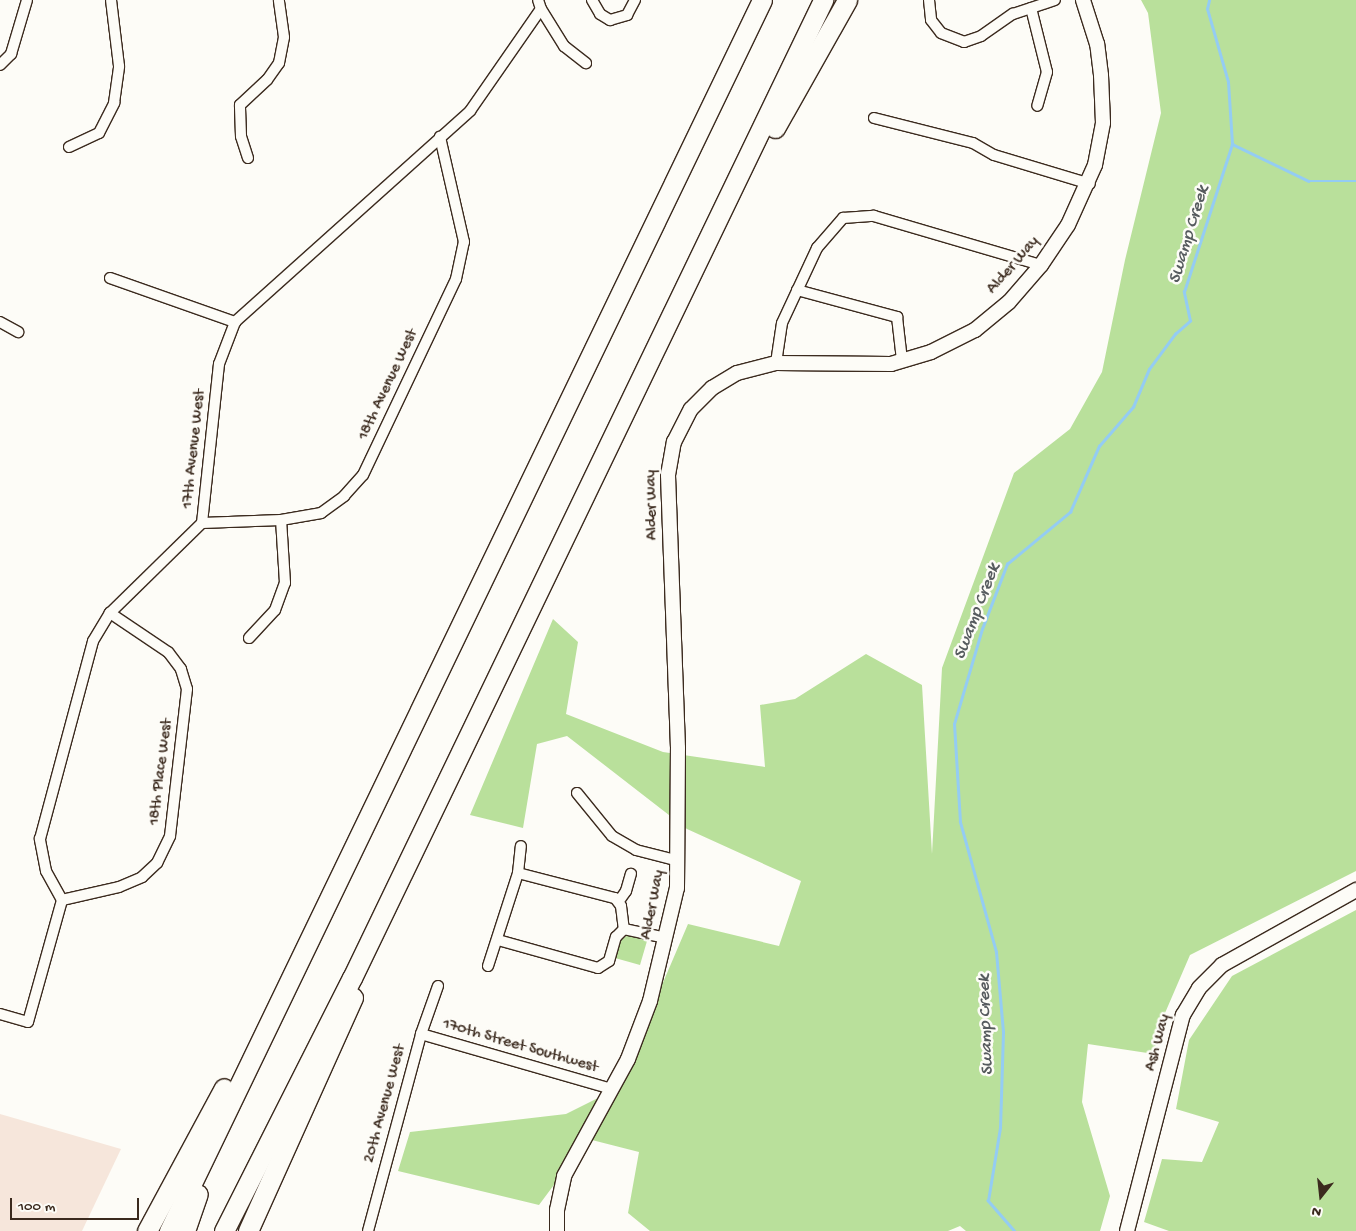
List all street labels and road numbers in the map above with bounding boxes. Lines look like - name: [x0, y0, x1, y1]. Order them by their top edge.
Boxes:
- street label: Alder Way: [984, 233, 1044, 299]
- street label: 18th Avenue West: [355, 326, 423, 444]
- street label: 17th Avenue West: [179, 388, 211, 510]
- street label: Alder Way: [643, 470, 663, 540]
- street label: 18th Place West: [146, 718, 178, 826]
- street label: Alder Way: [638, 869, 670, 941]
- street label: Ash Way: [1142, 1012, 1176, 1074]
- street label: 170th Street Southwest: [440, 1016, 600, 1078]
- street label: 20th Avenue West: [361, 1043, 411, 1165]

